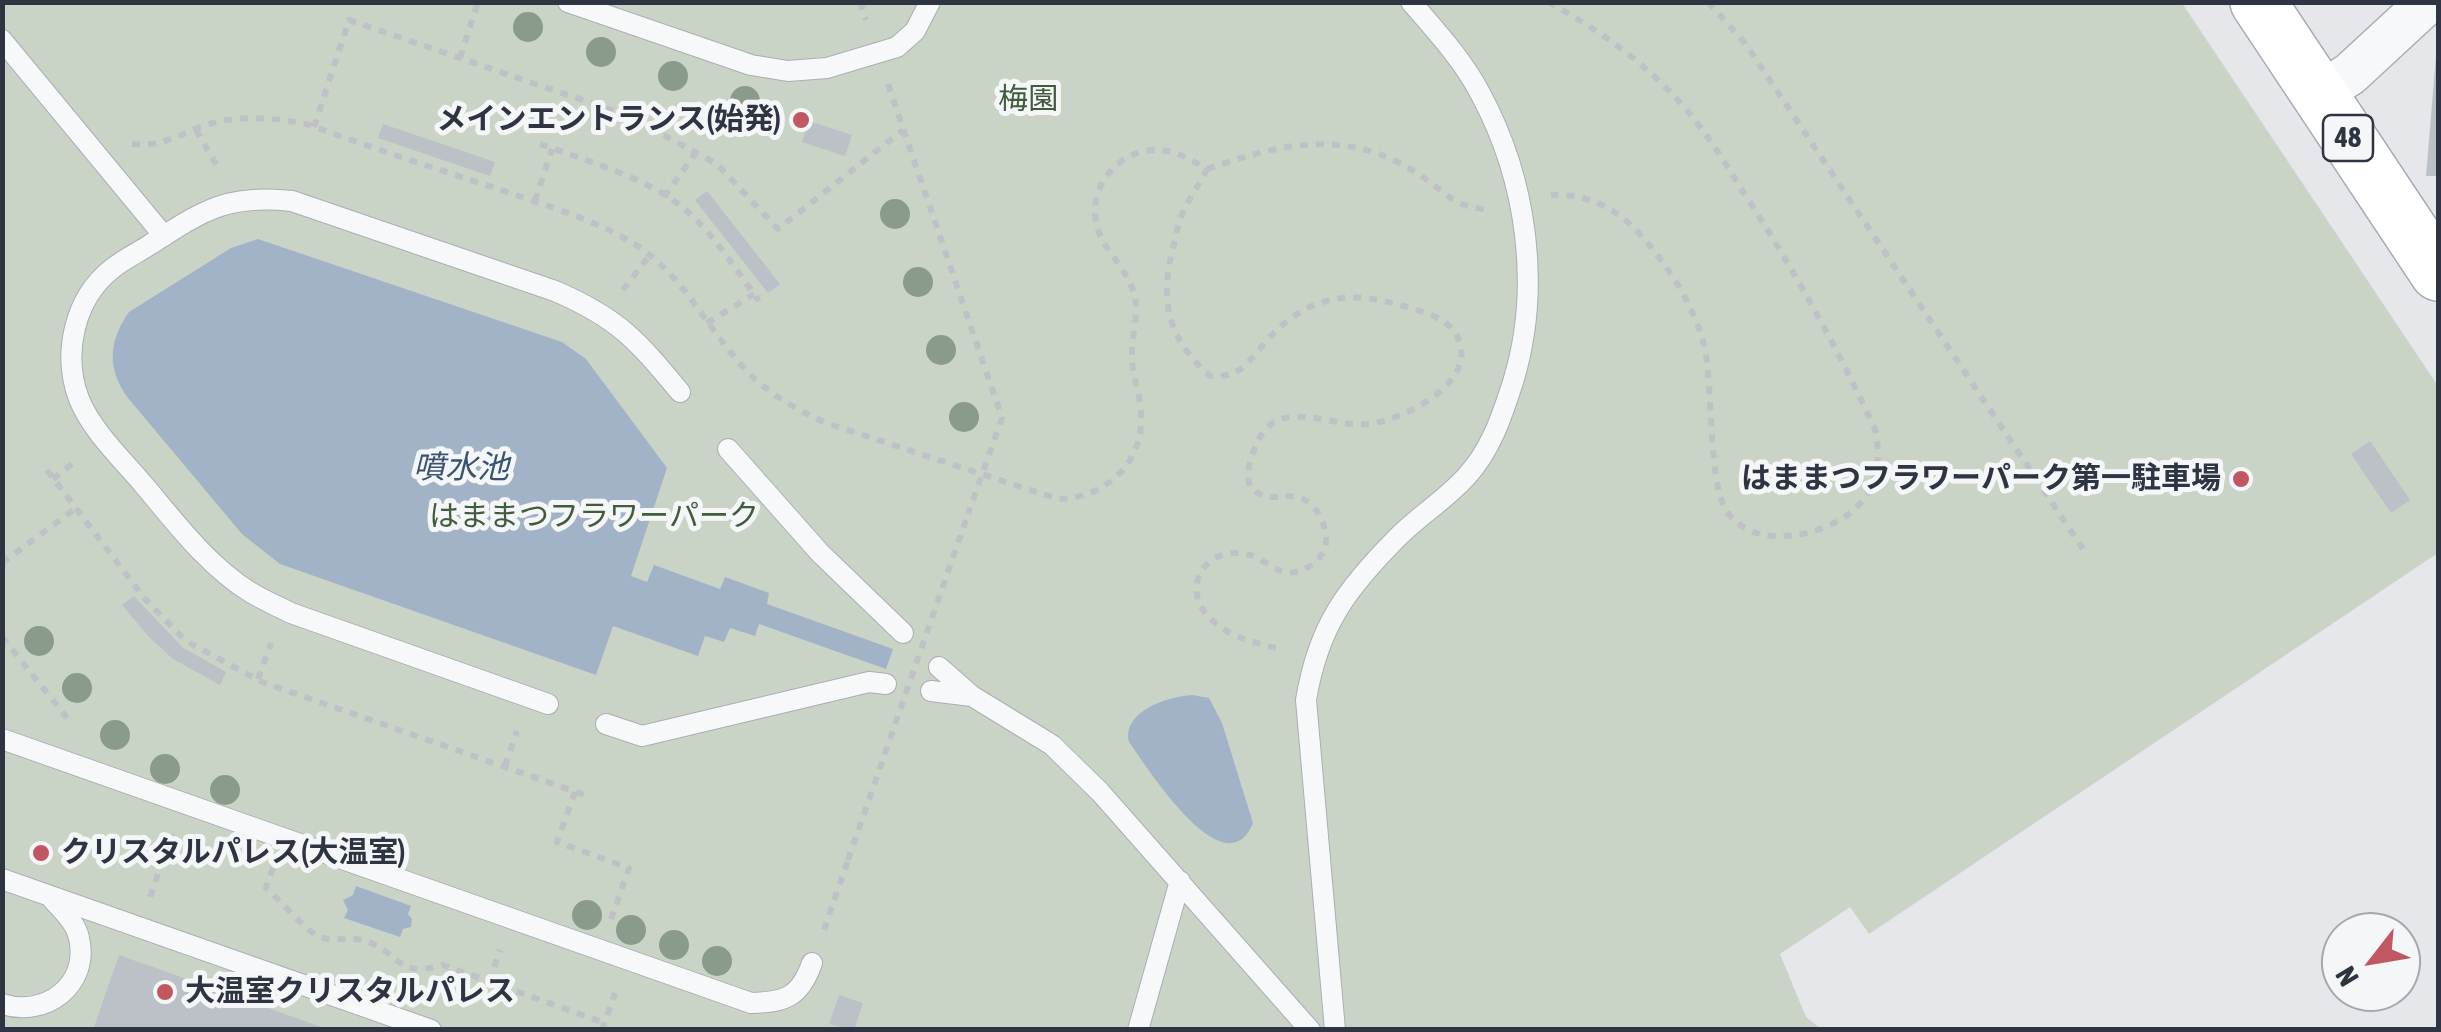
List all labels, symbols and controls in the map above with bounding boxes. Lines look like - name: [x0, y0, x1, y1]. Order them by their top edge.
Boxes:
- park label: 梅園: [998, 82, 1058, 118]
- place label: メインエントランス(始発): [437, 102, 781, 138]
- marker: メインエントランス(始発): [790, 109, 812, 131]
- road number: 48: [2323, 115, 2373, 161]
- water label: 噴水池: [413, 449, 509, 487]
- place label: はままつフラワーパーク第一駐車場: [1741, 461, 2221, 497]
- marker: はままつフラワーパーク第一駐車場: [2230, 468, 2252, 490]
- park label: はままつフラワーパーク: [429, 499, 759, 535]
- place label: クリスタルパレス(大温室): [61, 835, 405, 871]
- marker: クリスタルパレス(大温室): [30, 842, 52, 864]
- north arrow: [2321, 912, 2421, 1012]
- text: N: [2329, 961, 2365, 992]
- place label: 大温室クリスタルパレス: [185, 974, 515, 1010]
- marker: 大温室クリスタルパレス: [154, 981, 176, 1003]

